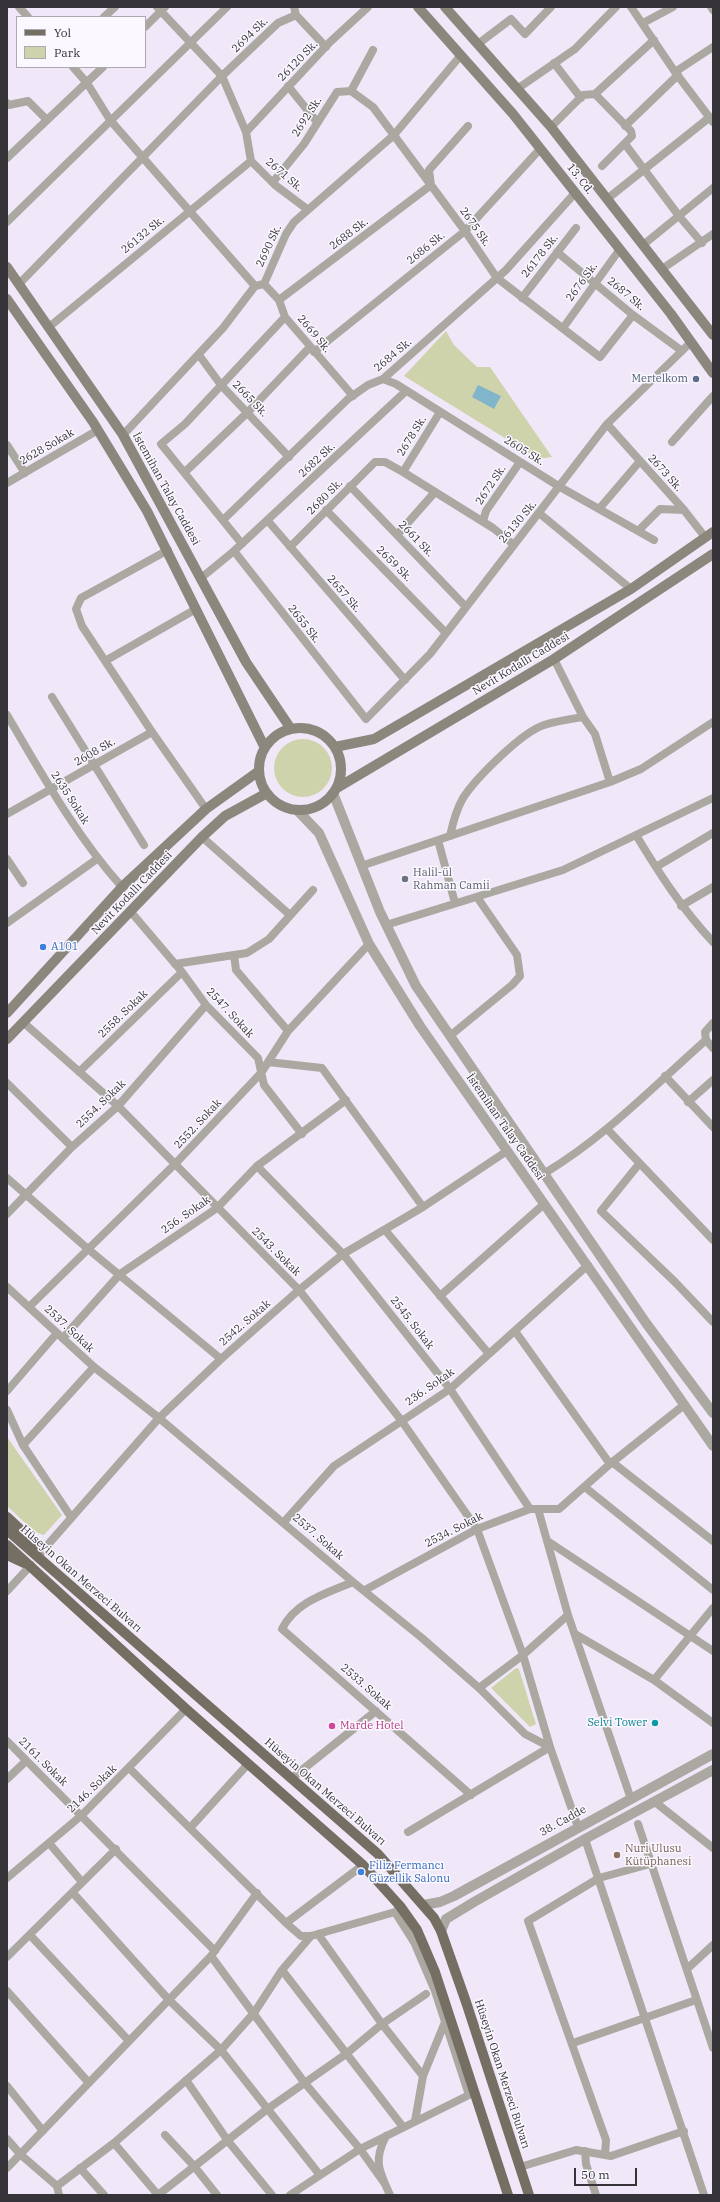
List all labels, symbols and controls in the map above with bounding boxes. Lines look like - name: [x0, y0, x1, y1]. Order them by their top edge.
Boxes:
- street label: 2694 Sk.: [229, 15, 271, 55]
- legend: [16, 16, 146, 68]
- text: Yol: [54, 25, 71, 40]
- street label: 26120 Sk.: [275, 38, 321, 84]
- text: Park: [54, 45, 80, 60]
- street label: 2692 Sk.: [289, 95, 325, 139]
- street label: 2671 Sk.: [263, 155, 305, 195]
- street label: 13. Cd.: [564, 161, 596, 197]
- street label: 2675 Sk.: [457, 205, 493, 249]
- street label: 26132 Sk.: [119, 214, 167, 256]
- street label: 2688 Sk.: [327, 215, 371, 253]
- street label: 2690 Sk.: [254, 223, 284, 269]
- street label: 2686 Sk.: [404, 229, 448, 267]
- street label: 26178 Sk.: [519, 232, 561, 280]
- street label: 2676 Sk.: [563, 260, 601, 304]
- street label: 2687 Sk.: [605, 274, 647, 314]
- street label: 2669 Sk.: [294, 313, 334, 355]
- street label: 2684 Sk.: [372, 335, 414, 375]
- place label: Mertelkom: [632, 372, 688, 386]
- marker: Mertelkom: [691, 374, 701, 384]
- street label: 2665 Sk.: [230, 378, 270, 420]
- street label: 2678 Sk.: [394, 413, 430, 459]
- street label: 2628 Sokak: [18, 426, 76, 468]
- street label: İstemihan Talay Caddesi: [129, 430, 203, 548]
- street label: 2605 Sk.: [501, 433, 547, 469]
- street label: 2682 Sk.: [296, 440, 338, 480]
- street label: 2673 Sk.: [645, 452, 685, 494]
- street label: 2672 Sk.: [473, 463, 509, 507]
- street label: 2680 Sk.: [304, 476, 346, 518]
- street label: 26130 Sk.: [496, 498, 540, 546]
- street label: 2661 Sk.: [396, 518, 436, 560]
- street label: 2659 Sk.: [373, 543, 415, 585]
- street label: 2657 Sk.: [324, 573, 364, 615]
- street label: 2655 Sk.: [285, 602, 323, 646]
- street label: Nevit Kodallı Caddesi: [470, 630, 572, 698]
- street label: 2608 Sk.: [72, 735, 118, 769]
- street label: 2635 Sokak: [48, 769, 92, 827]
- street label: Nevit Kodallı Caddesi: [89, 849, 175, 937]
- place label: Halil-ül Rahman Camii: [413, 866, 490, 892]
- marker: Halil-ül Rahman Camii: [400, 874, 410, 884]
- place label: A101: [51, 940, 78, 954]
- marker: A101: [38, 942, 48, 952]
- street label: 2547. Sokak: [204, 985, 256, 1041]
- street label: 2558. Sokak: [96, 987, 150, 1041]
- street label: İstemihan Talay Caddesi: [463, 1071, 547, 1183]
- street label: 2554. Sokak: [74, 1077, 128, 1131]
- street label: 2552. Sokak: [172, 1096, 224, 1152]
- street label: 256. Sokak: [159, 1193, 213, 1237]
- street label: 2543. Sokak: [249, 1225, 303, 1279]
- street label: 2545. Sokak: [387, 1294, 437, 1352]
- street label: 2542. Sokak: [217, 1297, 273, 1349]
- street label: 2537. Sokak: [41, 1303, 97, 1355]
- street label: 236. Sokak: [403, 1365, 457, 1409]
- street label: 2534. Sokak: [423, 1510, 485, 1550]
- street label: 2537. Sokak: [290, 1511, 346, 1563]
- street label: Hüseyin Okan Merzeci Bulvarı: [18, 1523, 144, 1635]
- street label: 2533. Sokak: [338, 1661, 394, 1713]
- place label: Selvi Tower: [587, 1716, 647, 1730]
- marker: Selvi Tower: [650, 1718, 660, 1728]
- place label: Marde Hotel: [340, 1719, 404, 1733]
- marker: Marde Hotel: [327, 1721, 337, 1731]
- street label: 2161. Sokak: [16, 1735, 70, 1789]
- street label: Hüseyin Okan Merzeci Bulvarı: [262, 1736, 388, 1848]
- street label: 2146. Sokak: [65, 1762, 119, 1816]
- street label: 38. Cadde: [537, 1803, 589, 1839]
- place label: Nuri Ulusu Kütüphanesi: [625, 1842, 691, 1868]
- marker: Nuri Ulusu Kütüphanesi: [612, 1850, 622, 1860]
- place label: Filiz Fermancı Güzellik Salonu: [369, 1859, 450, 1885]
- marker: Filiz Fermancı Güzellik Salonu: [356, 1867, 366, 1877]
- street label: Hüseyin Okan Merzeci Bulvarı: [472, 1998, 532, 2150]
- scale bar: [576, 2160, 639, 2186]
- text: 50 m: [581, 2167, 610, 2182]

